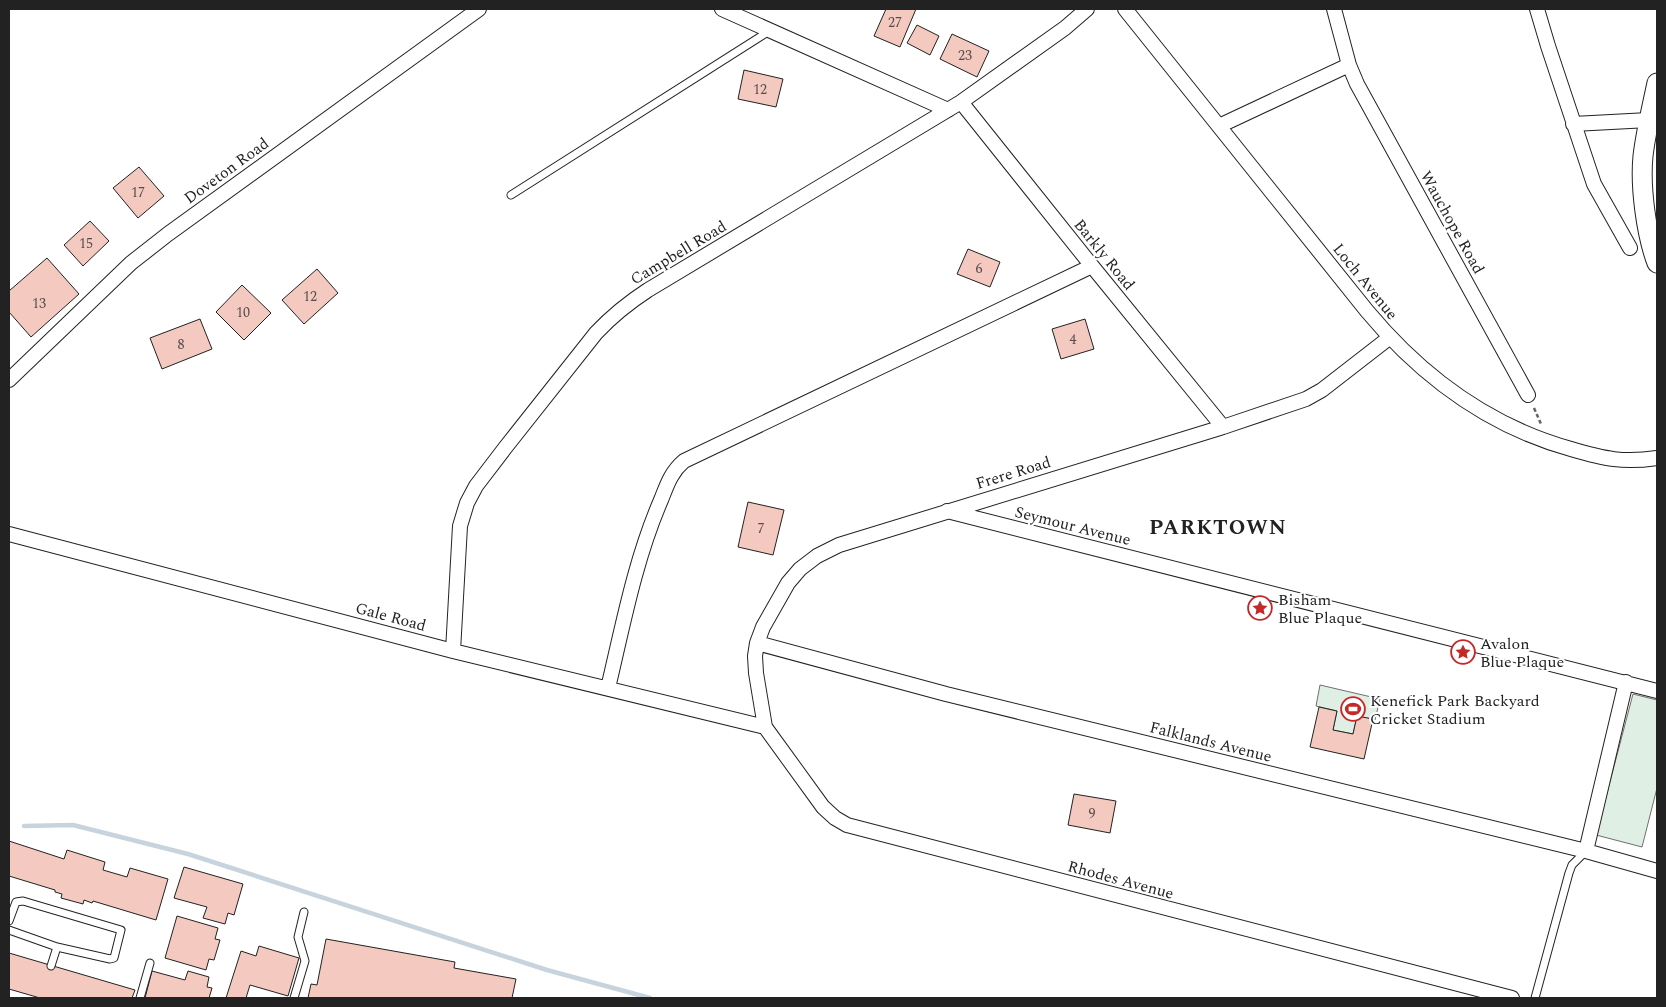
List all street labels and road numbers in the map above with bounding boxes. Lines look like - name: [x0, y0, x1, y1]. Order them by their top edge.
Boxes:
- street label: Doveton Road: [179, 132, 274, 210]
- street label: Wauchope Road: [1414, 166, 1490, 279]
- street label: Barkly Road: [1068, 214, 1141, 296]
- street label: Campbell Road: [626, 215, 731, 291]
- street label: Loch Avenue: [1327, 238, 1404, 325]
- street label: Frere Road: [973, 450, 1054, 496]
- street label: Seymour Avenue: [1012, 500, 1133, 552]
- street label: Gale Road: [353, 596, 429, 638]
- street label: Falklands Avenue: [1147, 715, 1274, 769]
- street label: Rhodes Avenue: [1065, 854, 1177, 906]

